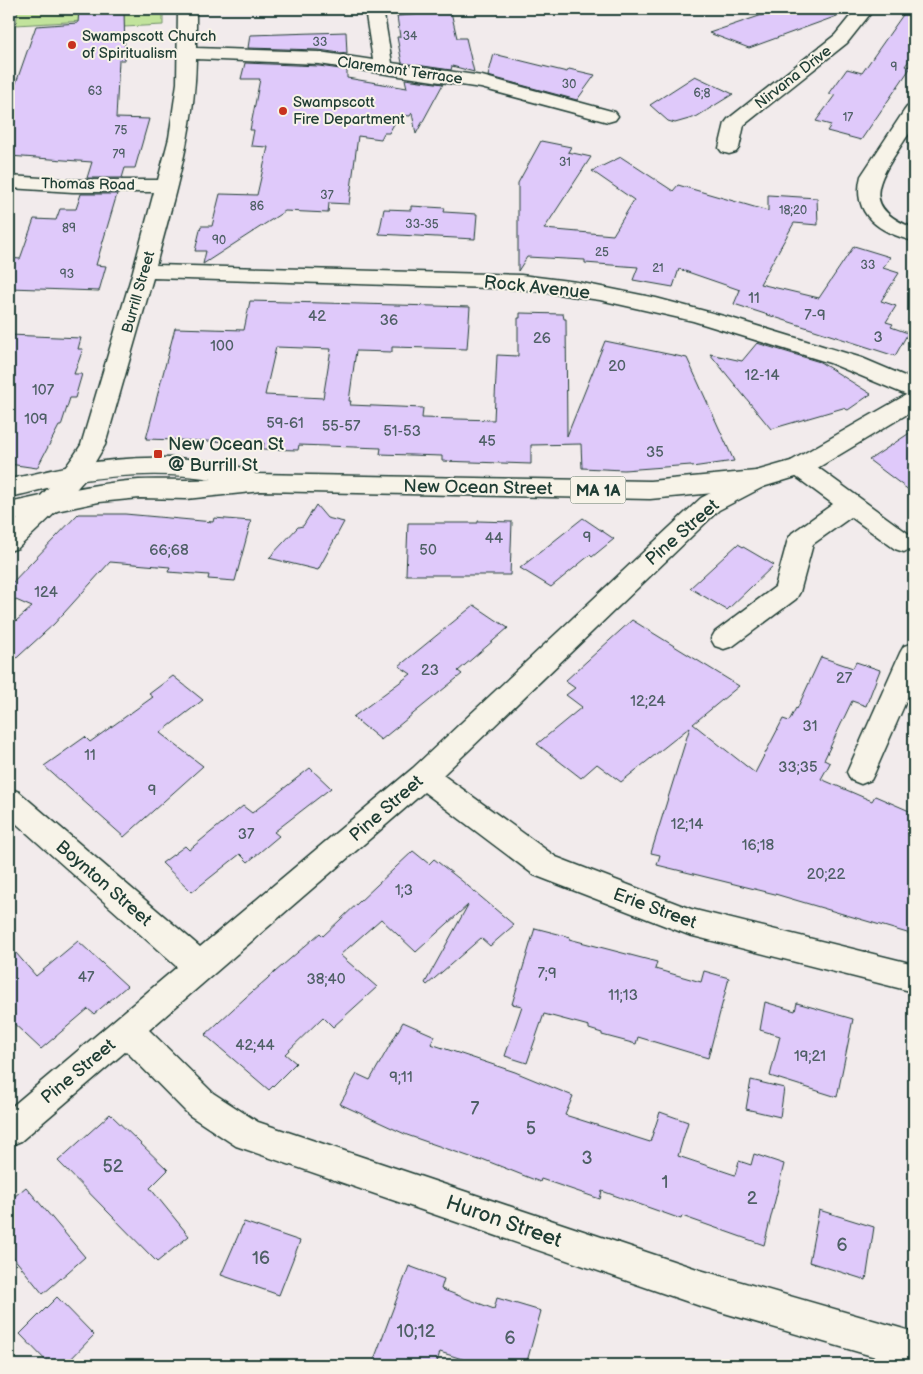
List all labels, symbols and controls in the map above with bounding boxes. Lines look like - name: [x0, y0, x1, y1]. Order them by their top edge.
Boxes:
- place label: Swampscott Church of Spiritualism: [82, 27, 216, 63]
- house number: 34: [403, 29, 418, 44]
- house number: 33: [313, 35, 327, 50]
- marker: Swampscott Church of Spiritualism: [66, 39, 78, 51]
- street label: Nirvana Drive: [751, 42, 835, 113]
- street label: Claremont Terrace: [336, 52, 464, 89]
- house number: 9: [891, 60, 898, 75]
- house number: 30: [562, 77, 576, 92]
- house number: 63: [88, 84, 102, 99]
- house number: 6;8: [694, 86, 710, 101]
- place label: Swampscott Fire Department: [293, 93, 405, 129]
- marker: Swampscott Fire Department: [277, 105, 289, 117]
- house number: 17: [843, 110, 853, 125]
- house number: 75: [115, 123, 128, 138]
- house number: 79: [113, 147, 125, 162]
- house number: 31: [559, 155, 571, 170]
- street label: Thomas Road: [41, 174, 135, 195]
- house number: 37: [320, 188, 334, 203]
- house number: 86: [250, 199, 264, 214]
- house number: 18;20: [779, 203, 807, 218]
- house number: 33-35: [405, 217, 439, 232]
- house number: 89: [62, 221, 76, 236]
- house number: 90: [212, 233, 226, 248]
- house number: 25: [595, 245, 609, 260]
- street label: Burrill Street: [118, 248, 159, 335]
- house number: 33: [861, 258, 875, 273]
- house number: 21: [652, 261, 664, 276]
- house number: 93: [60, 267, 74, 282]
- street label: Rock Avenue: [483, 271, 591, 304]
- house number: 11: [748, 289, 760, 308]
- house number: 7-9: [804, 306, 826, 325]
- house number: 42: [308, 307, 326, 326]
- house number: 36: [380, 311, 398, 330]
- house number: 3: [873, 328, 883, 347]
- house number: 26: [533, 329, 551, 348]
- house number: 100: [210, 337, 234, 356]
- house number: 20: [608, 357, 626, 376]
- house number: 12-14: [744, 366, 780, 385]
- house number: 107: [32, 381, 55, 400]
- house number: 109: [24, 410, 48, 429]
- house number: 59-61: [266, 414, 304, 433]
- house number: 55-57: [322, 417, 361, 436]
- house number: 51-53: [383, 422, 421, 441]
- house number: 45: [478, 432, 496, 451]
- place label: New Ocean St @ Burrill St: [168, 434, 285, 476]
- house number: 35: [646, 443, 664, 462]
- marker: New Ocean St @ Burrill St: [152, 448, 164, 460]
- street label: New Ocean Street: [403, 476, 553, 499]
- road number: MA 1A: [570, 476, 626, 504]
- street label: Pine Street: [641, 495, 724, 570]
- house number: 9: [583, 528, 591, 547]
- house number: 44: [485, 529, 503, 548]
- house number: 66;68: [149, 541, 189, 560]
- house number: 50: [419, 541, 437, 560]
- house number: 124: [34, 583, 58, 602]
- house number: 23: [421, 661, 439, 680]
- house number: 27: [836, 669, 853, 688]
- house number: 12;24: [630, 692, 666, 711]
- house number: 31: [802, 717, 818, 736]
- house number: 11: [84, 746, 96, 765]
- house number: 33;35: [778, 758, 818, 777]
- street label: Pine Street: [345, 771, 428, 846]
- house number: 9: [148, 781, 156, 800]
- house number: 12;14: [671, 815, 703, 834]
- house number: 37: [238, 825, 255, 844]
- street label: Boynton Street: [52, 836, 156, 931]
- house number: 16;18: [742, 836, 775, 855]
- house number: 20;22: [807, 865, 845, 884]
- house number: 1;3: [395, 881, 413, 900]
- street label: Erie Street: [610, 884, 700, 933]
- house number: 7;9: [537, 964, 557, 983]
- house number: 47: [78, 968, 95, 987]
- house number: 38;40: [306, 970, 346, 989]
- house number: 11;13: [608, 986, 638, 1005]
- street label: Pine Street: [37, 1034, 120, 1108]
- house number: 42;44: [235, 1036, 275, 1055]
- house number: 19;21: [794, 1047, 826, 1066]
- house number: 9;11: [389, 1068, 413, 1087]
- house number: 7: [471, 1098, 480, 1119]
- house number: 5: [526, 1118, 536, 1139]
- house number: 3: [581, 1148, 593, 1169]
- house number: 52: [103, 1156, 124, 1177]
- house number: 1: [662, 1172, 668, 1193]
- house number: 2: [747, 1188, 758, 1209]
- street label: Huron Street: [443, 1190, 566, 1253]
- house number: 6: [837, 1235, 848, 1256]
- house number: 16: [252, 1248, 270, 1269]
- house number: 10;12: [397, 1321, 436, 1342]
- house number: 6: [505, 1328, 516, 1349]

